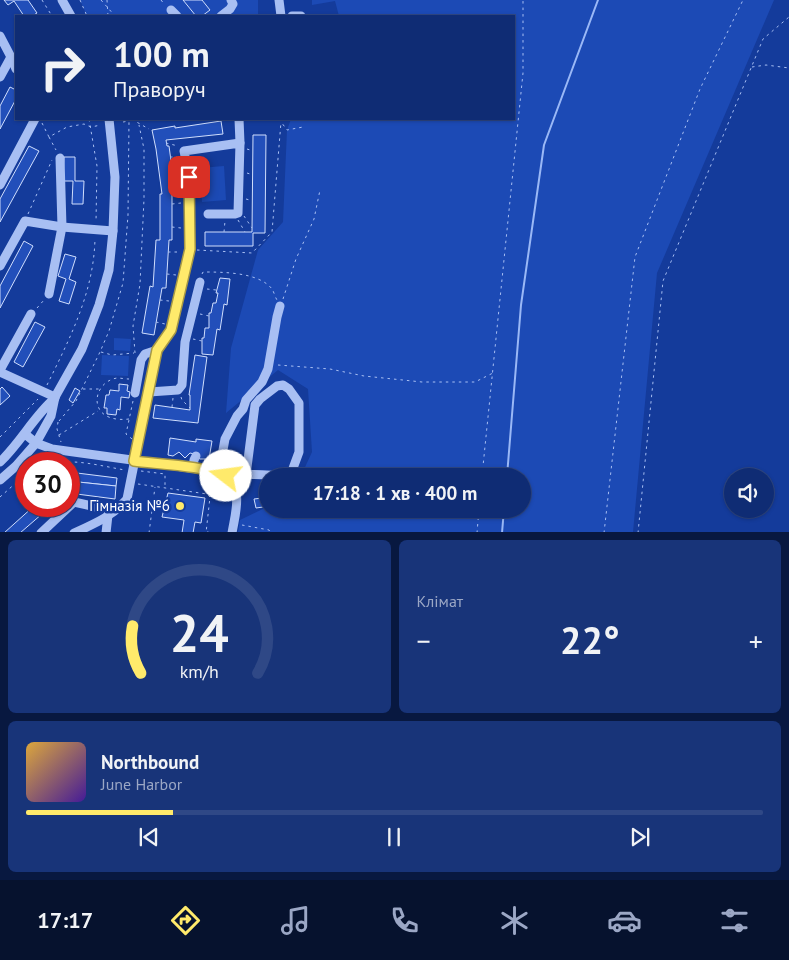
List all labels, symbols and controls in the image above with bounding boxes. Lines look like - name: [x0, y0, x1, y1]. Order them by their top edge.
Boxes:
- text: 100 m: [113, 31, 210, 77]
- icon: right: [30, 35, 95, 100]
- text: Праворуч: [113, 75, 206, 103]
- pin: [168, 156, 210, 198]
- icon: arrive: [175, 163, 203, 191]
- position arrow: [199, 449, 251, 501]
- speed limit sign: 30: [15, 452, 80, 517]
- map controls: [724, 468, 774, 518]
- button: sound: [724, 468, 774, 518]
- text: 17:18 · 1 хв · 400 m: [313, 481, 477, 505]
- place label: Гімназія №6: [89, 496, 170, 515]
- marker: Гімназія №6: [174, 500, 186, 512]
- text: Клімат: [417, 591, 463, 611]
- text: 24: [170, 599, 229, 666]
- text: 22°: [560, 615, 620, 664]
- text: −: [417, 622, 431, 659]
- text: +: [749, 622, 763, 659]
- text: km/h: [180, 660, 219, 683]
- text: Northbound: [101, 750, 199, 774]
- text: June Harbor: [101, 774, 182, 794]
- icon: previous: [135, 823, 163, 851]
- icon: pause: [380, 823, 408, 851]
- icon: next: [626, 823, 654, 851]
- icon: directions: [168, 903, 203, 938]
- icon: music: [278, 903, 313, 938]
- icon: phone: [387, 903, 422, 938]
- icon: climate: [497, 903, 532, 938]
- icon: car: [607, 903, 642, 938]
- icon: filters: [717, 903, 752, 938]
- text: 17:17: [37, 906, 93, 934]

